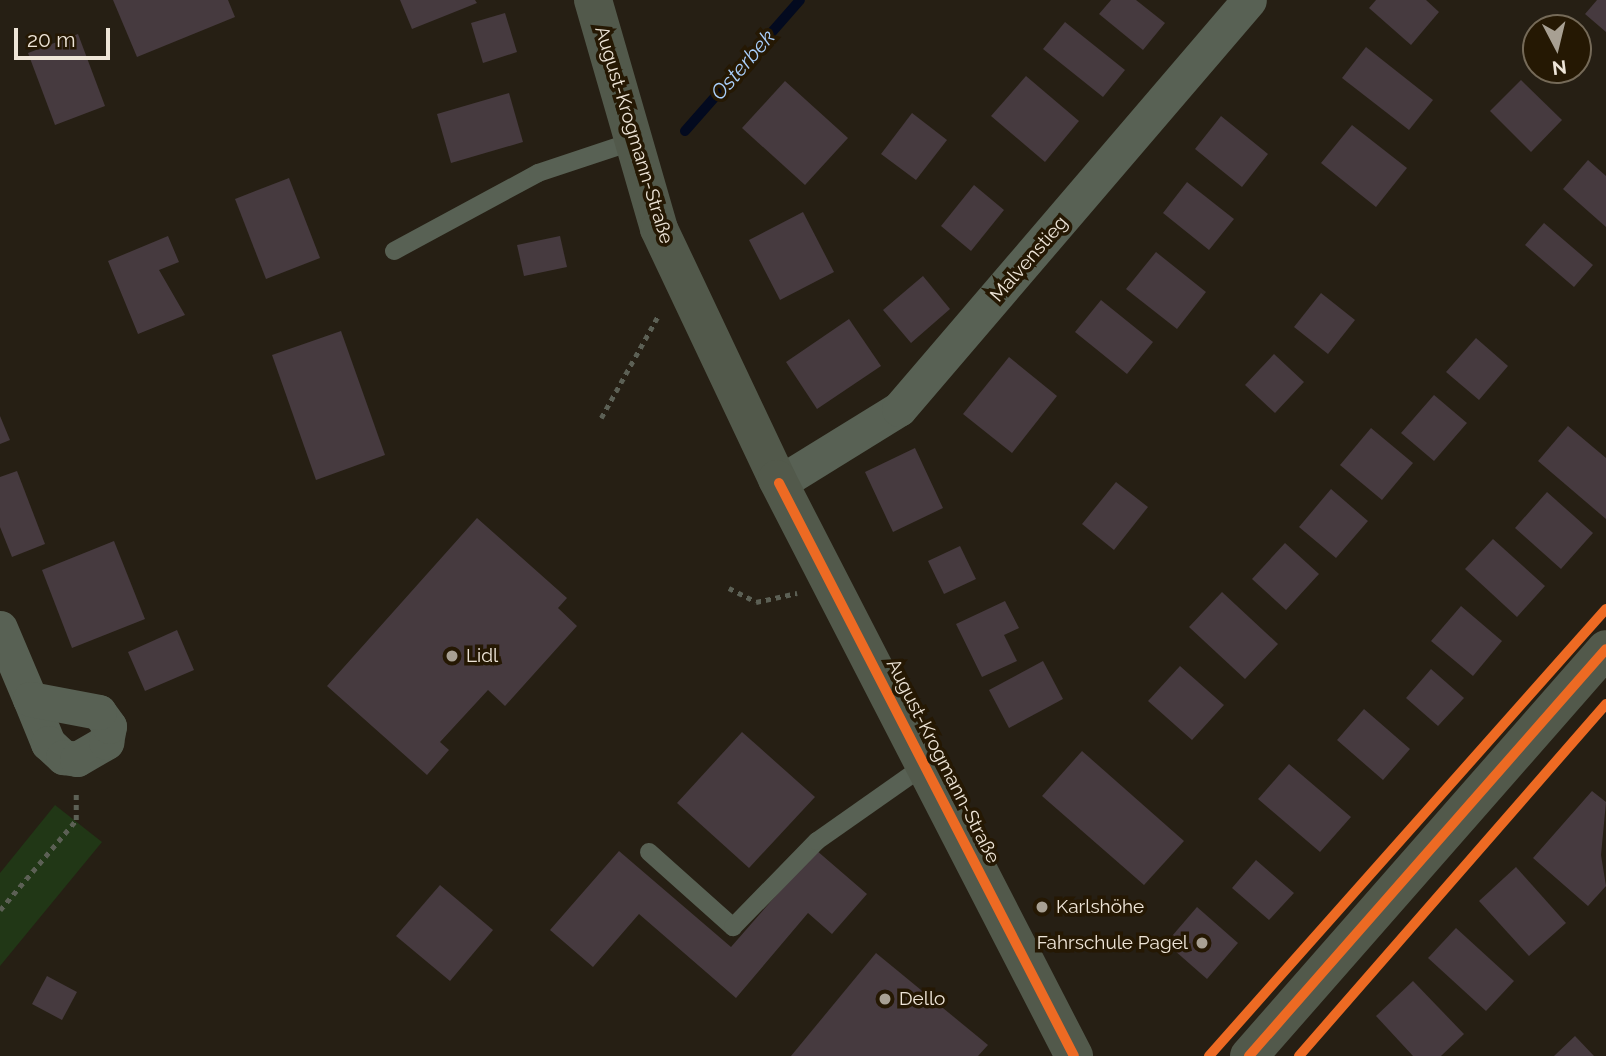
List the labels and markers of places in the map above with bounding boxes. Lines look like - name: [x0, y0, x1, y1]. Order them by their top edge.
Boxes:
- place label: Lidl: [466, 645, 498, 667]
- marker: Lidl: [444, 648, 460, 664]
- place label: Karlshöhe: [1056, 896, 1144, 918]
- marker: Karlshöhe: [1034, 899, 1050, 915]
- place label: Fahrschule Pagel: [1037, 932, 1188, 954]
- marker: Fahrschule Pagel: [1194, 935, 1210, 951]
- place label: Dello: [899, 988, 945, 1010]
- marker: Dello: [877, 991, 893, 1007]

